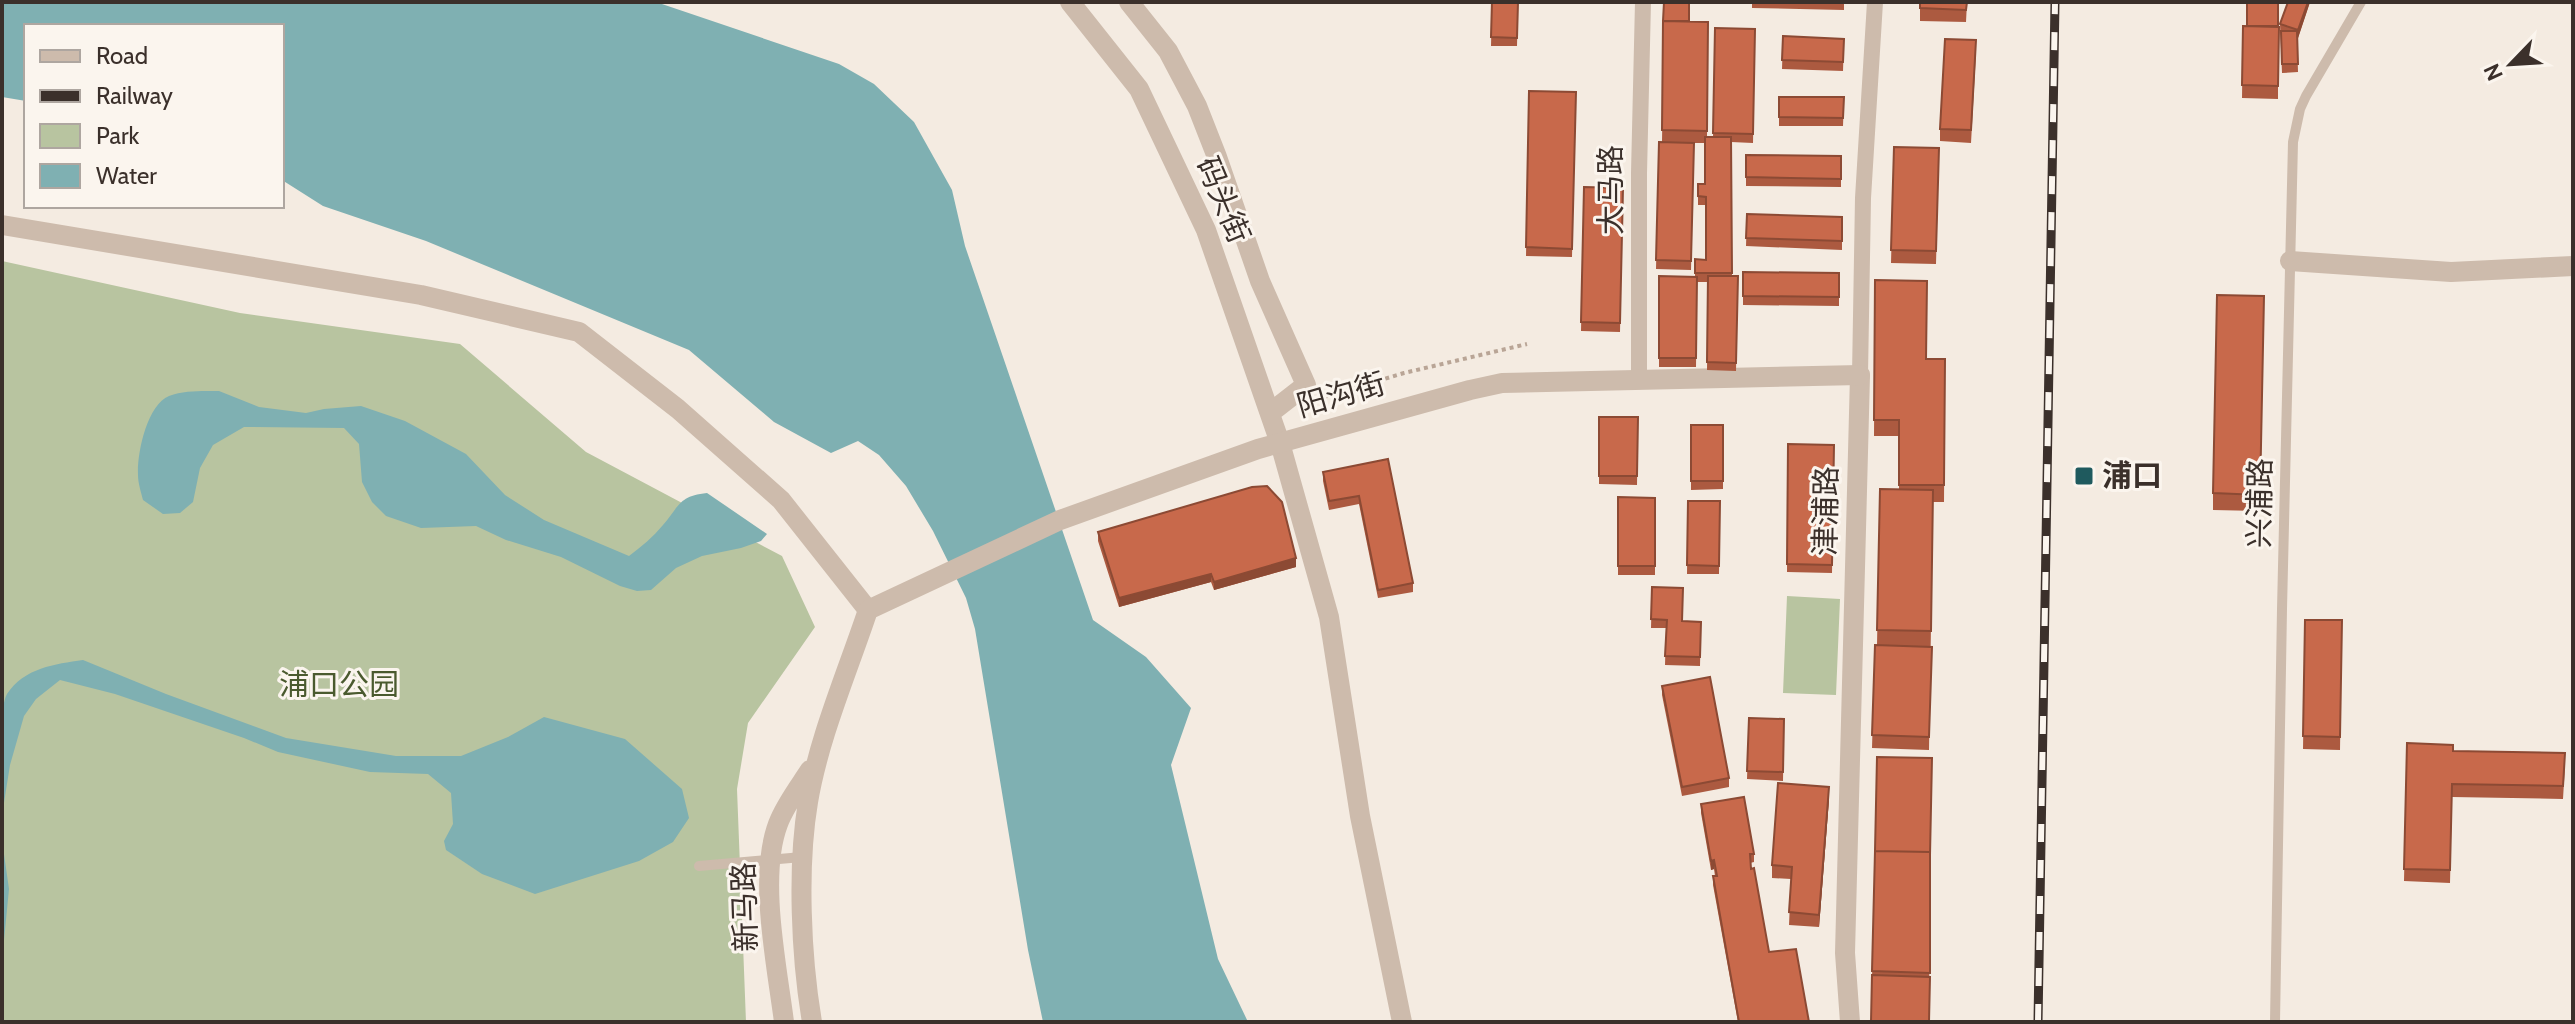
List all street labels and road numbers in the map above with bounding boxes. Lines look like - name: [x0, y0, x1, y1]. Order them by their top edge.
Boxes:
- street label: 大马路: [1592, 145, 1629, 235]
- street label: 码头街: [1189, 151, 1258, 248]
- street label: 阳沟街: [1293, 364, 1389, 425]
- street label: 兴浦路: [2240, 458, 2279, 548]
- street label: 津浦路: [1806, 466, 1845, 556]
- street label: 新马路: [724, 861, 765, 953]

